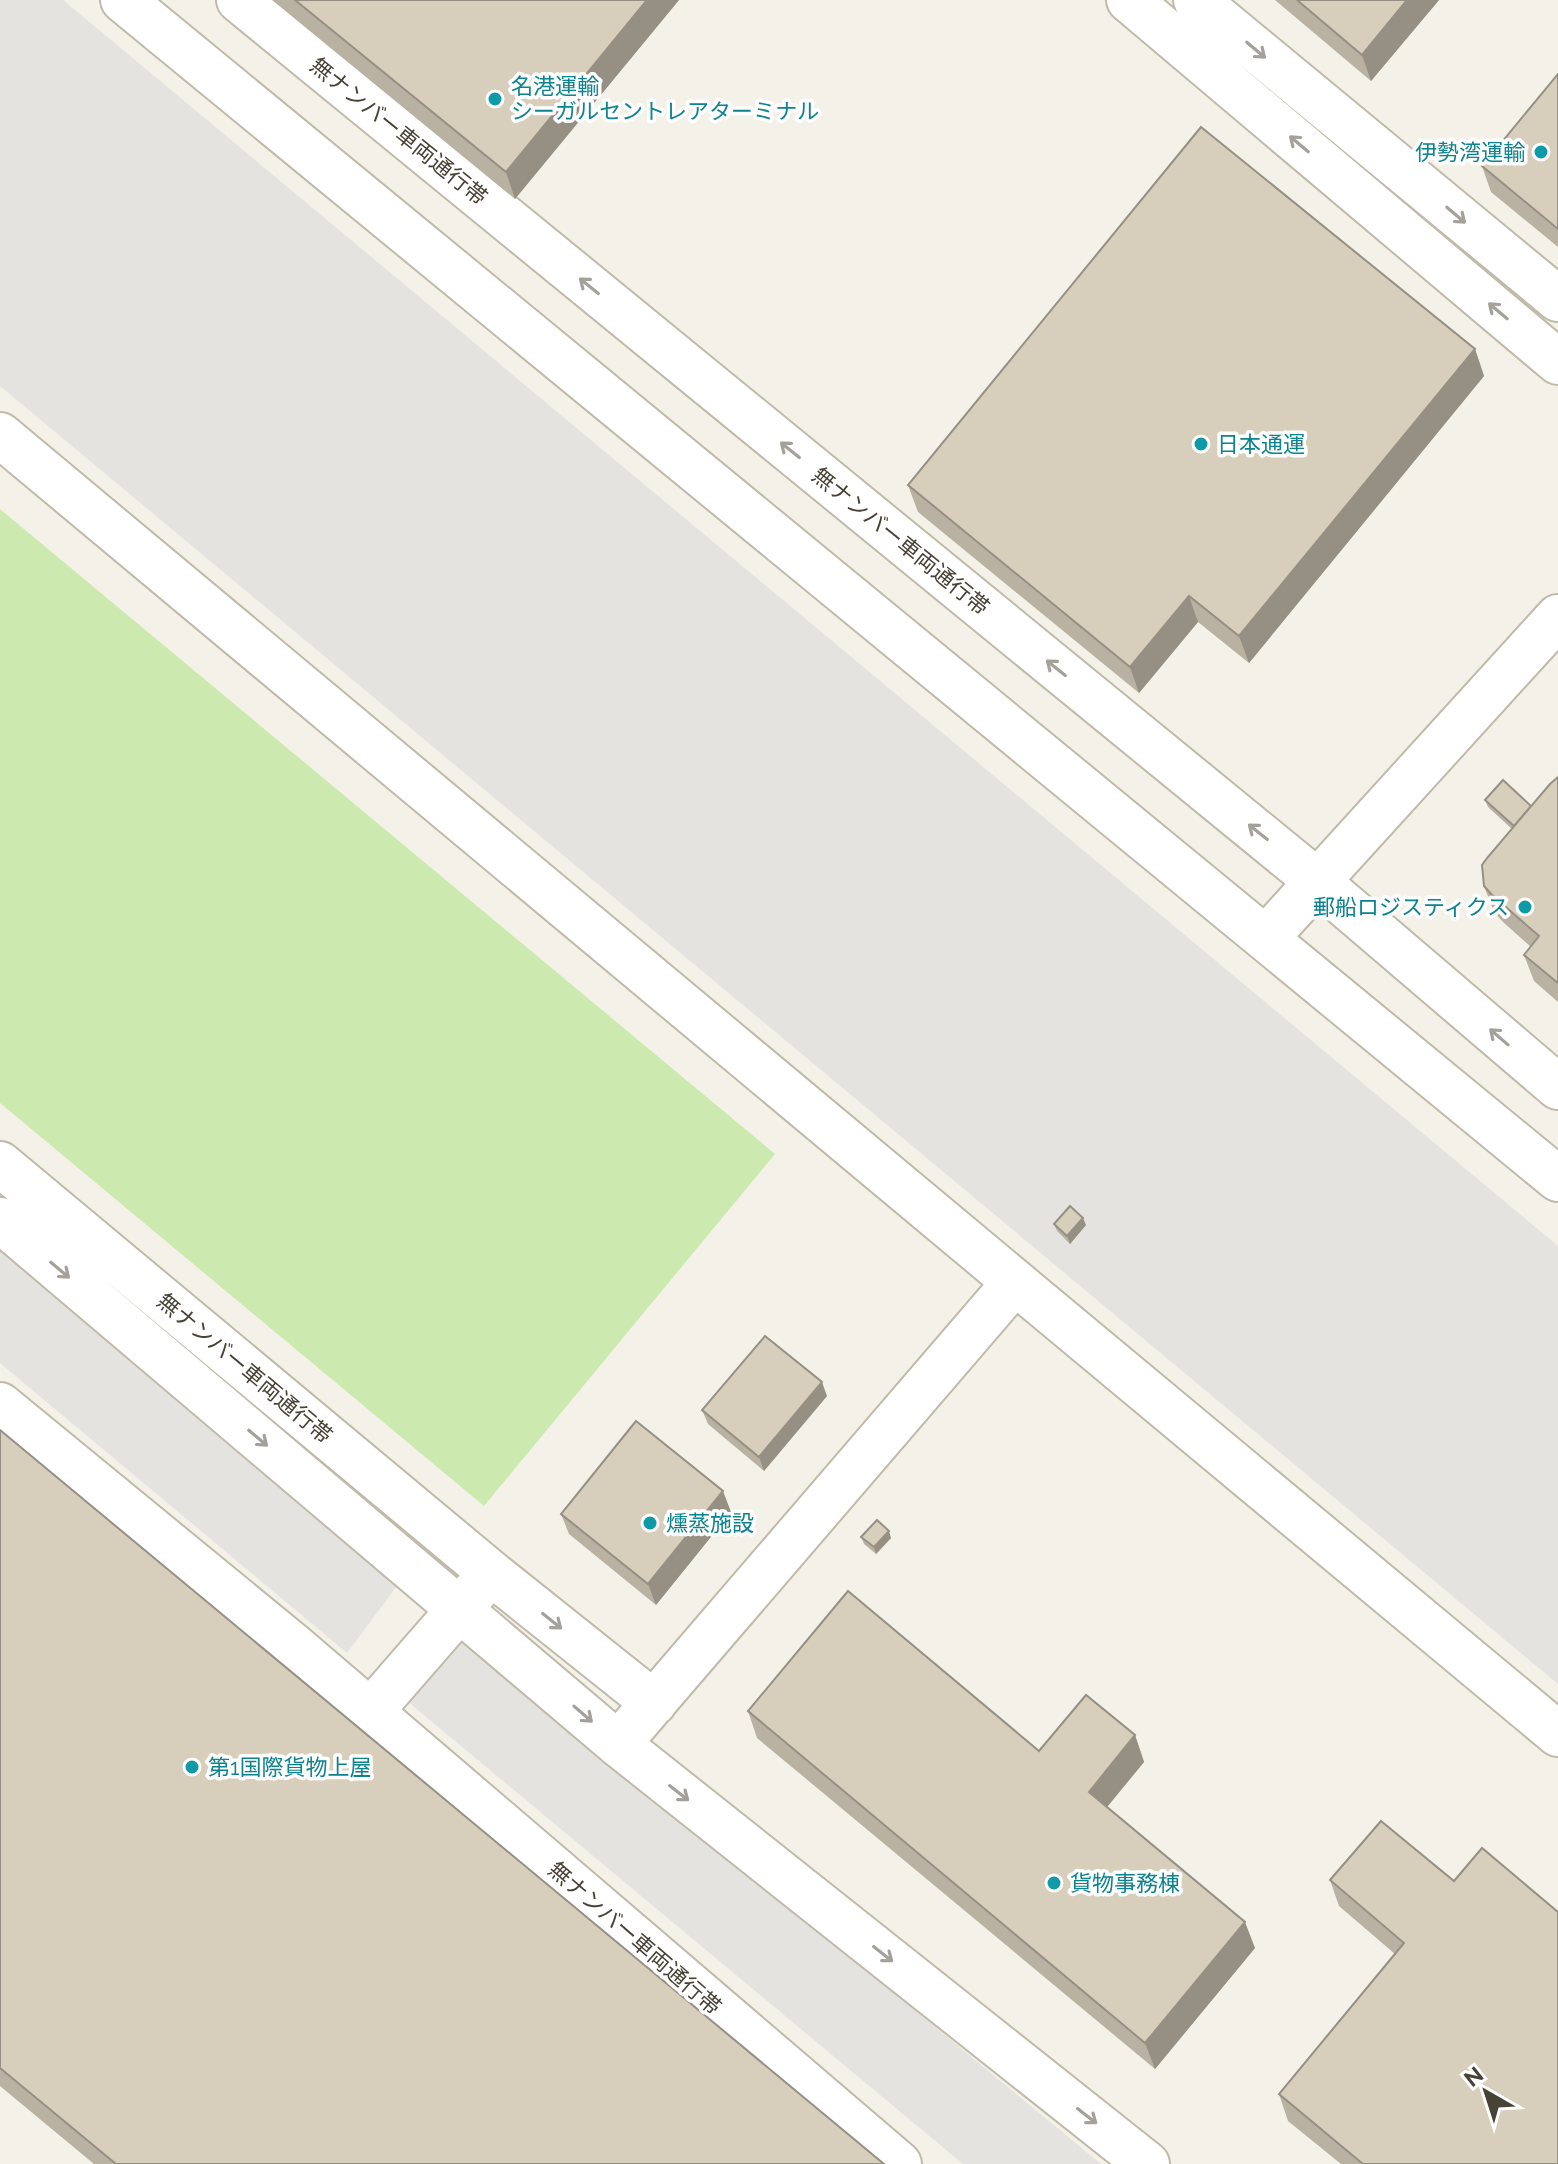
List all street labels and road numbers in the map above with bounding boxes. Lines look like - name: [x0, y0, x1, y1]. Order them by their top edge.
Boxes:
- street label: 無ナンバー車両通行帯: [305, 52, 493, 210]
- street label: 無ナンバー車両通行帯: [807, 462, 995, 620]
- street label: 無ナンバー車両通行帯: [152, 1287, 338, 1449]
- street label: 無ナンバー車両通行帯: [543, 1856, 727, 2020]

